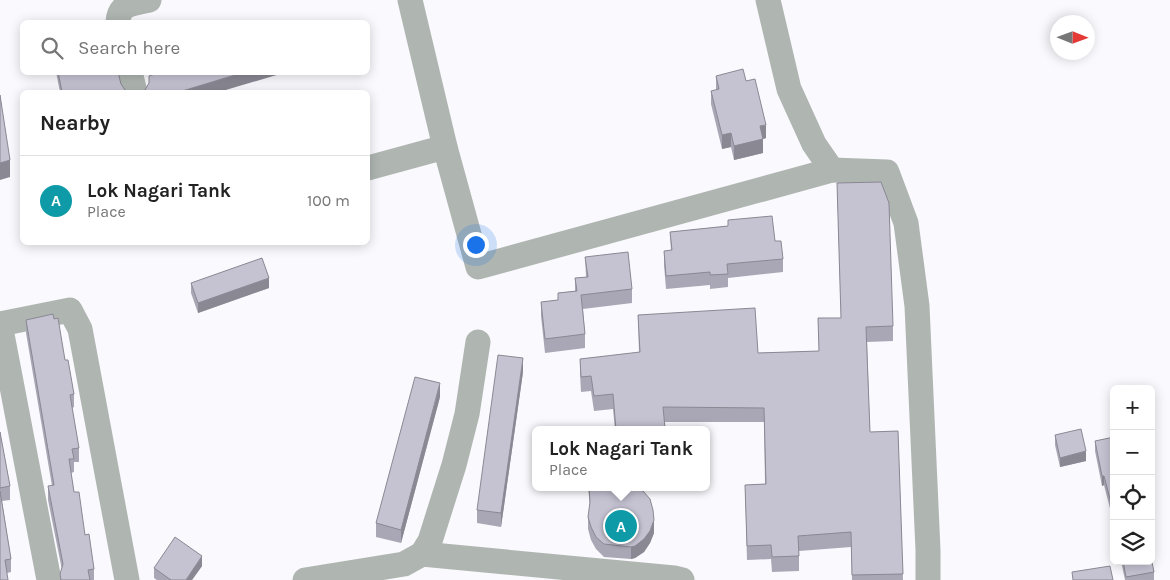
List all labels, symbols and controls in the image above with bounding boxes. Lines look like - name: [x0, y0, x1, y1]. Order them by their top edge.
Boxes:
- north arrow: [1050, 15, 1095, 60]
- search box: [20, 20, 370, 75]
- icon: search: [38, 34, 66, 62]
- text: Search here: [78, 37, 180, 59]
- text: Nearby: [40, 111, 110, 135]
- text: Lok Nagari Tank: [87, 180, 231, 202]
- text: A: [51, 191, 61, 210]
- text: 100 m: [307, 191, 350, 210]
- text: Place: [87, 202, 126, 221]
- your location: [463, 232, 489, 258]
- map controls: [1110, 385, 1155, 565]
- button: +: [1110, 385, 1155, 430]
- popup: [532, 426, 710, 491]
- button: −: [1110, 430, 1155, 475]
- text: Lok Nagari Tank: [549, 438, 693, 460]
- text: Place: [549, 460, 588, 479]
- button: locate: [1110, 475, 1155, 520]
- pin: A: [605, 507, 637, 545]
- button: layers: [1110, 520, 1155, 565]

